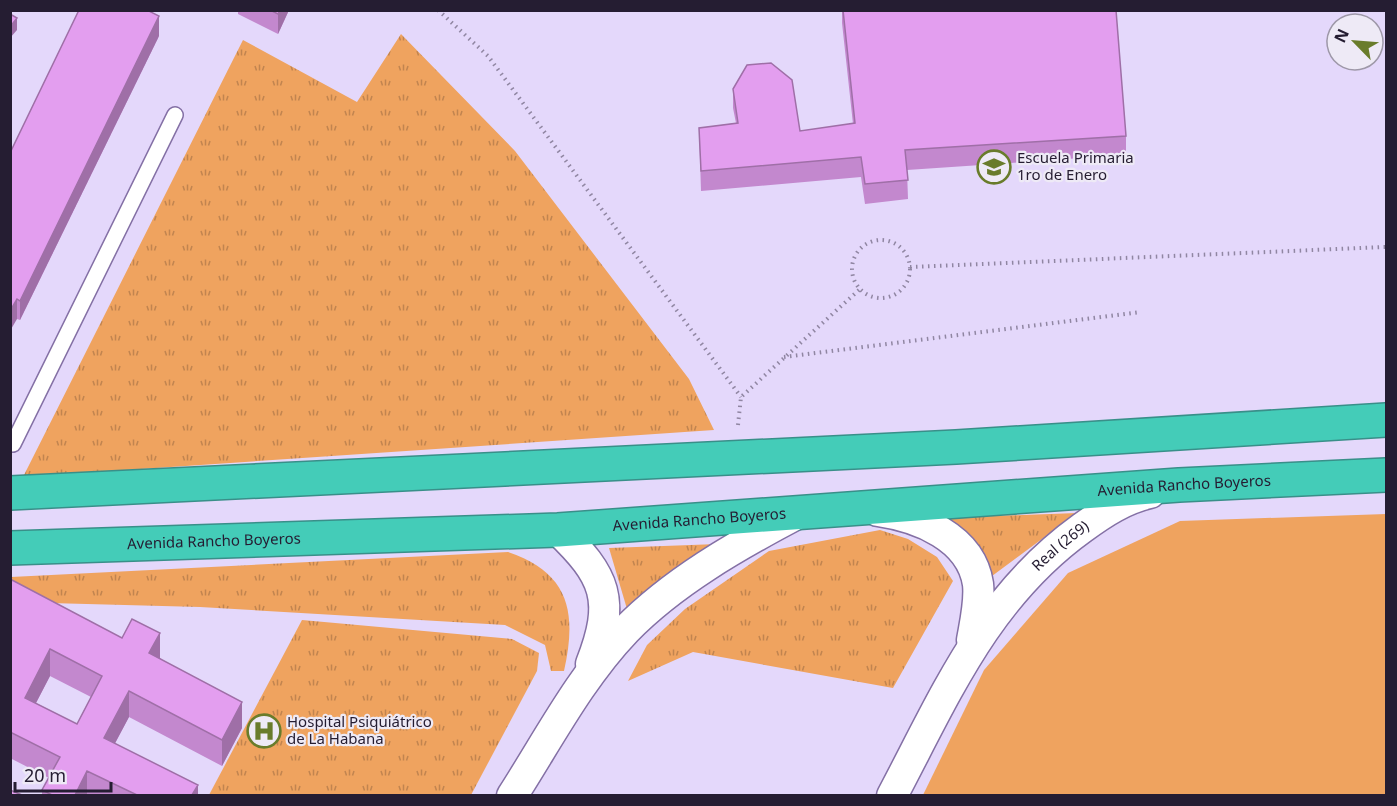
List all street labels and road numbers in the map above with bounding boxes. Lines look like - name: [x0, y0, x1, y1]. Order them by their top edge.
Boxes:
- street label: Avenida Rancho Boyeros: [1097, 470, 1271, 500]
- street label: Avenida Rancho Boyeros: [612, 503, 787, 535]
- street label: Real (269): [1027, 515, 1092, 575]
- street label: Avenida Rancho Boyeros: [127, 527, 301, 553]

